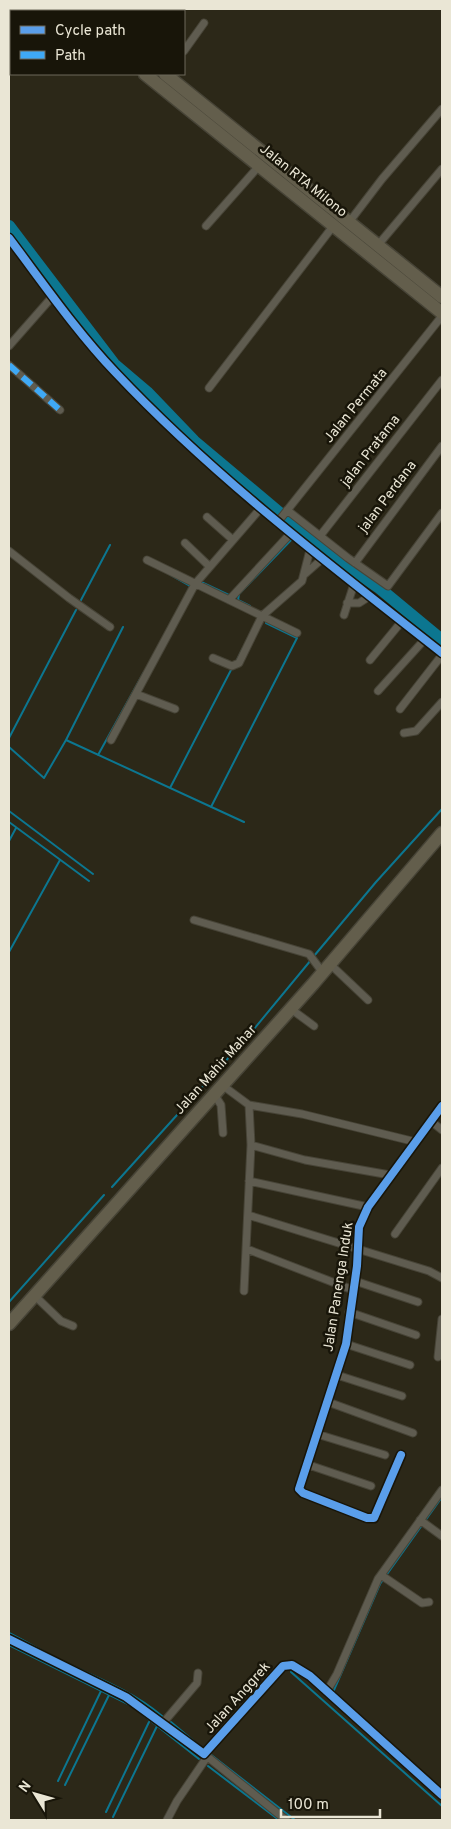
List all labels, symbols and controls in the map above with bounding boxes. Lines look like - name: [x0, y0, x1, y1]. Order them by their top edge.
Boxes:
- legend: [10, 10, 185, 75]
- text: Cycle path: [55, 22, 126, 41]
- text: Path: [55, 47, 86, 66]
- street label: Jalan RTA Milono: [256, 141, 350, 221]
- street label: Jalan Permata: [321, 365, 391, 447]
- street label: jalan Pratama: [337, 412, 404, 491]
- street label: jalan Perdana: [355, 458, 421, 537]
- street label: Jalan Mahir Mahar: [171, 1021, 261, 1118]
- street label: Jalan Panenga Induk: [320, 1221, 358, 1353]
- street label: Jalan Anggrek: [201, 1659, 275, 1737]
- north arrow: [10, 1769, 60, 1819]
- text: N: [16, 1778, 36, 1796]
- scale bar: [281, 1786, 380, 1818]
- text: 100 m: [288, 1796, 329, 1815]

